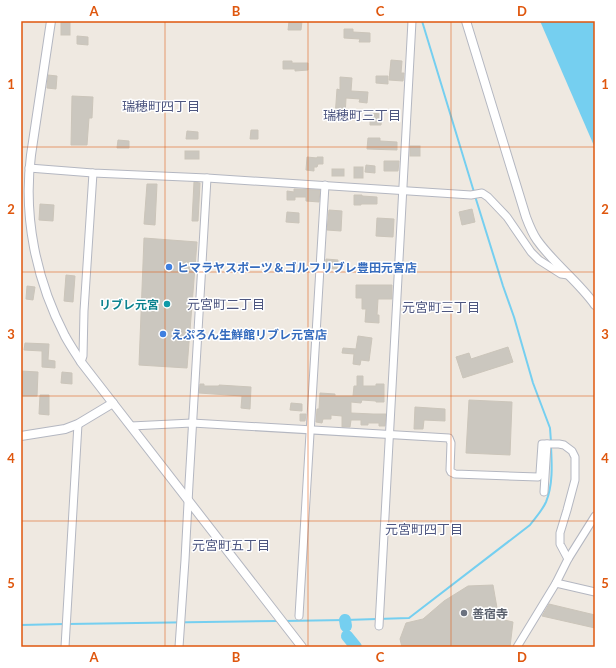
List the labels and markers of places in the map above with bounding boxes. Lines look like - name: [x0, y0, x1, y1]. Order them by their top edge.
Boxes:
- place label: ヒマラヤスポーツ＆ゴルフリブレ豊田元宮店: [177, 260, 417, 275]
- marker: ヒマラヤスポーツ＆ゴルフリブレ豊田元宮店: [164, 262, 174, 272]
- place label: リブレ元宮: [99, 297, 159, 312]
- marker: リブレ元宮: [162, 299, 172, 309]
- place label: えぷろん生鮮館リブレ元宮店: [171, 327, 327, 342]
- marker: えぷろん生鮮館リブレ元宮店: [158, 329, 168, 339]
- place label: 善宿寺: [472, 606, 508, 621]
- marker: 善宿寺: [459, 608, 469, 618]

